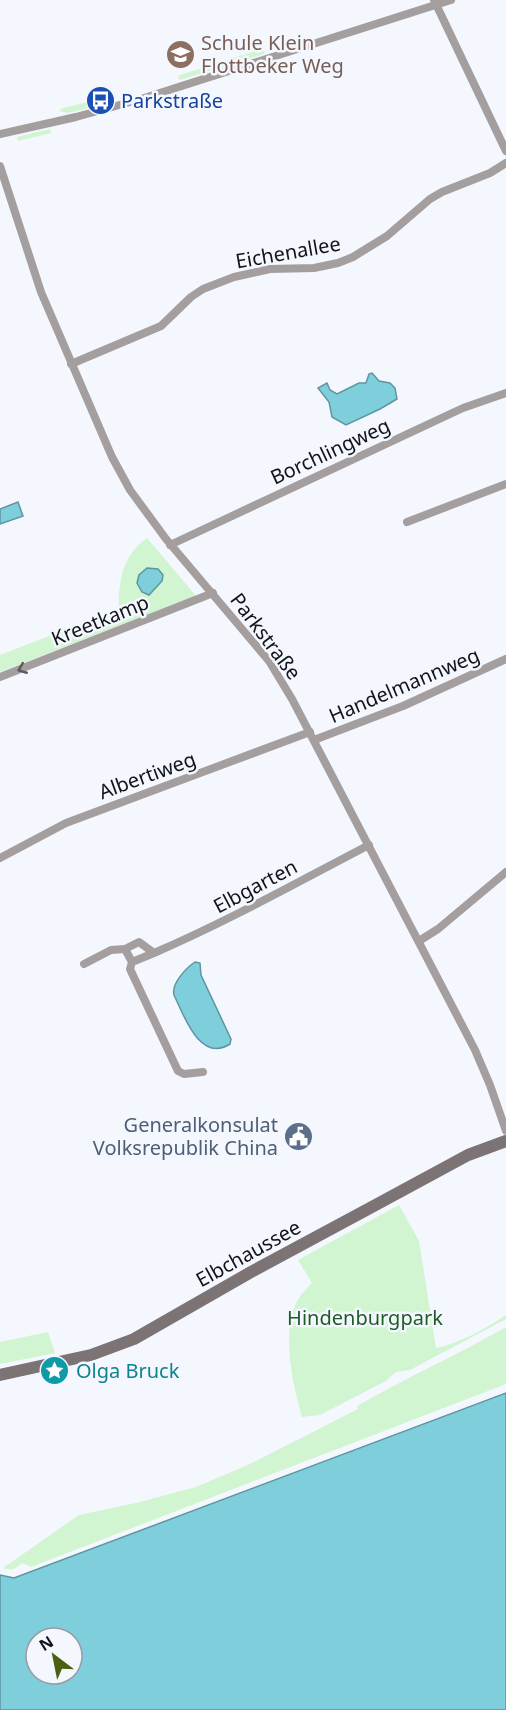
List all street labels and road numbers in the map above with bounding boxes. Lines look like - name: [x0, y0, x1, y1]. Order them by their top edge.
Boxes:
- street label: Eichenallee: [233, 230, 343, 274]
- street label: Borchlingweg: [266, 411, 394, 491]
- street label: Parkstraße: [225, 587, 307, 685]
- street label: Kreetkamp: [47, 588, 153, 652]
- street label: Handelmannweg: [325, 641, 483, 729]
- street label: Albertiweg: [95, 745, 199, 805]
- street label: Elbgarten: [208, 853, 302, 919]
- street label: Elbchaussee: [191, 1213, 305, 1293]

